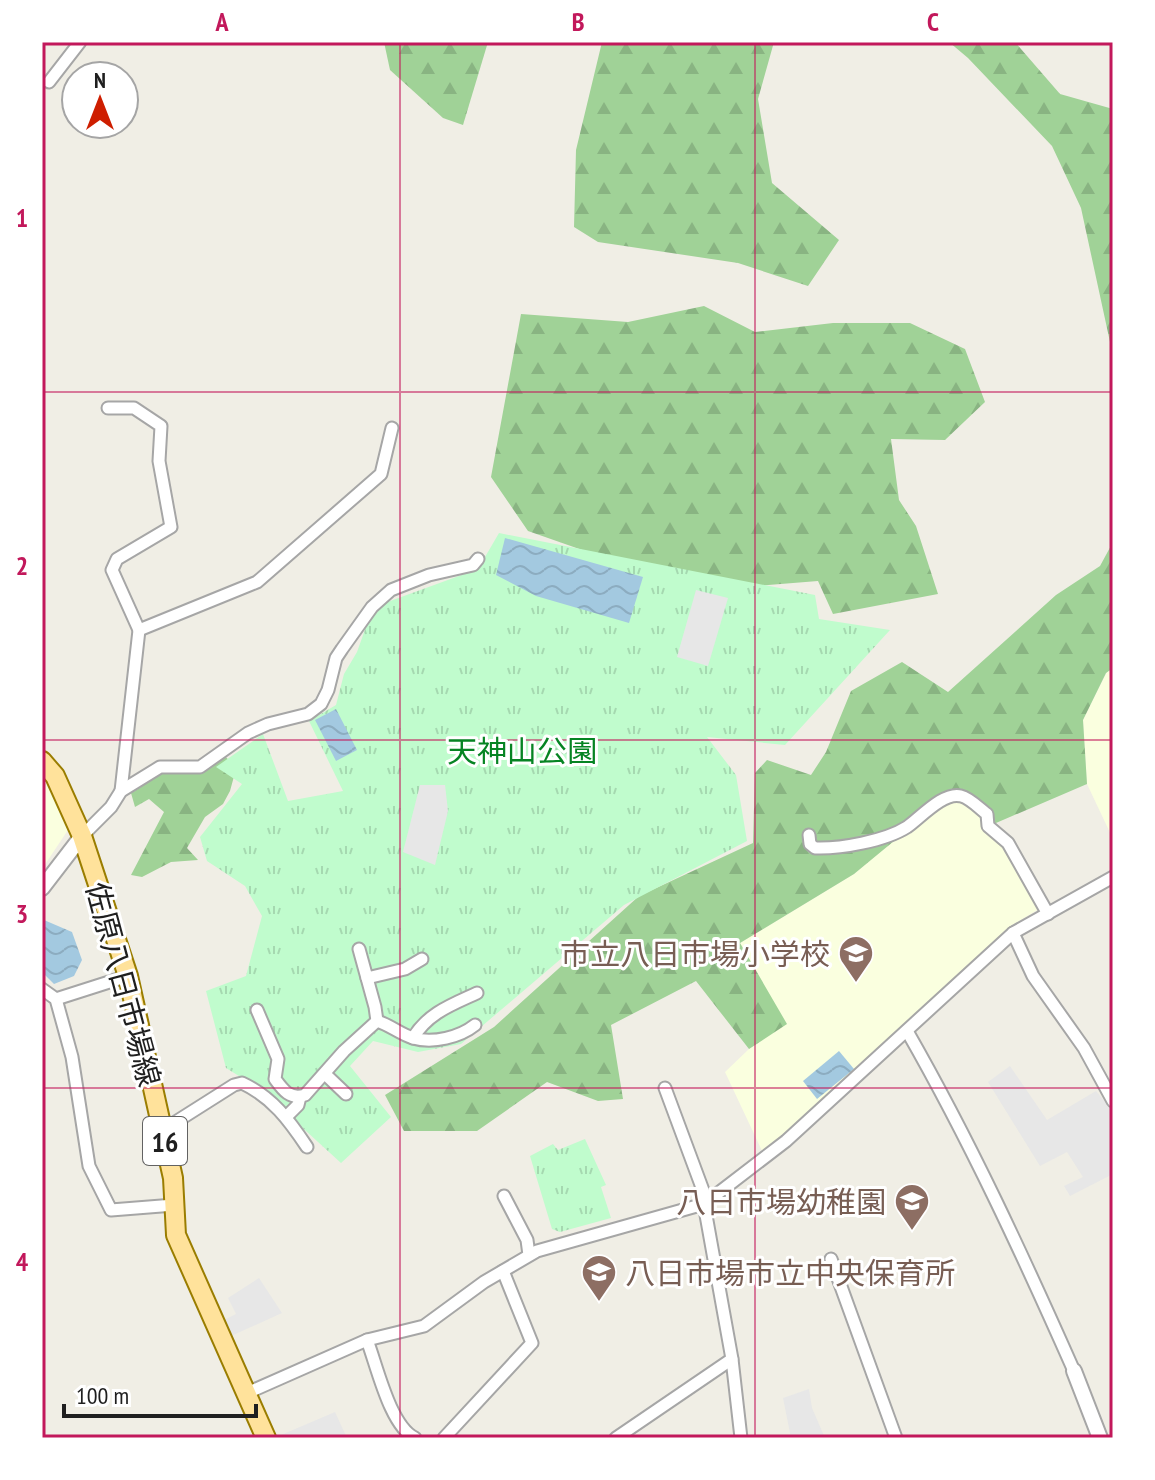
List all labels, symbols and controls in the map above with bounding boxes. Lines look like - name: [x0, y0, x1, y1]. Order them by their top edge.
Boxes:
- text: A: [214, 5, 229, 38]
- text: B: [572, 5, 585, 38]
- text: C: [927, 5, 939, 38]
- north arrow: [60, 60, 140, 140]
- text: N: [94, 66, 106, 94]
- text: 1: [16, 201, 28, 234]
- text: 2: [16, 549, 28, 582]
- park label: 天神山公園: [447, 731, 597, 770]
- street label: 佐原八日市場線: [78, 878, 170, 1090]
- text: 3: [16, 897, 28, 930]
- place label: 市立八日市場小学校: [560, 934, 830, 973]
- school or university icon: 市立八日市場小学校: [837, 934, 875, 984]
- road number: 16: [143, 1117, 187, 1165]
- place label: 八日市場幼稚園: [676, 1182, 886, 1221]
- school or university icon: 八日市場幼稚園: [893, 1182, 931, 1232]
- text: 4: [16, 1245, 29, 1278]
- school or university icon: 八日市場市立中央保育所: [580, 1253, 618, 1303]
- place label: 八日市場市立中央保育所: [625, 1253, 955, 1292]
- scale bar: [64, 1368, 256, 1418]
- text: 100 m: [76, 1380, 129, 1411]

